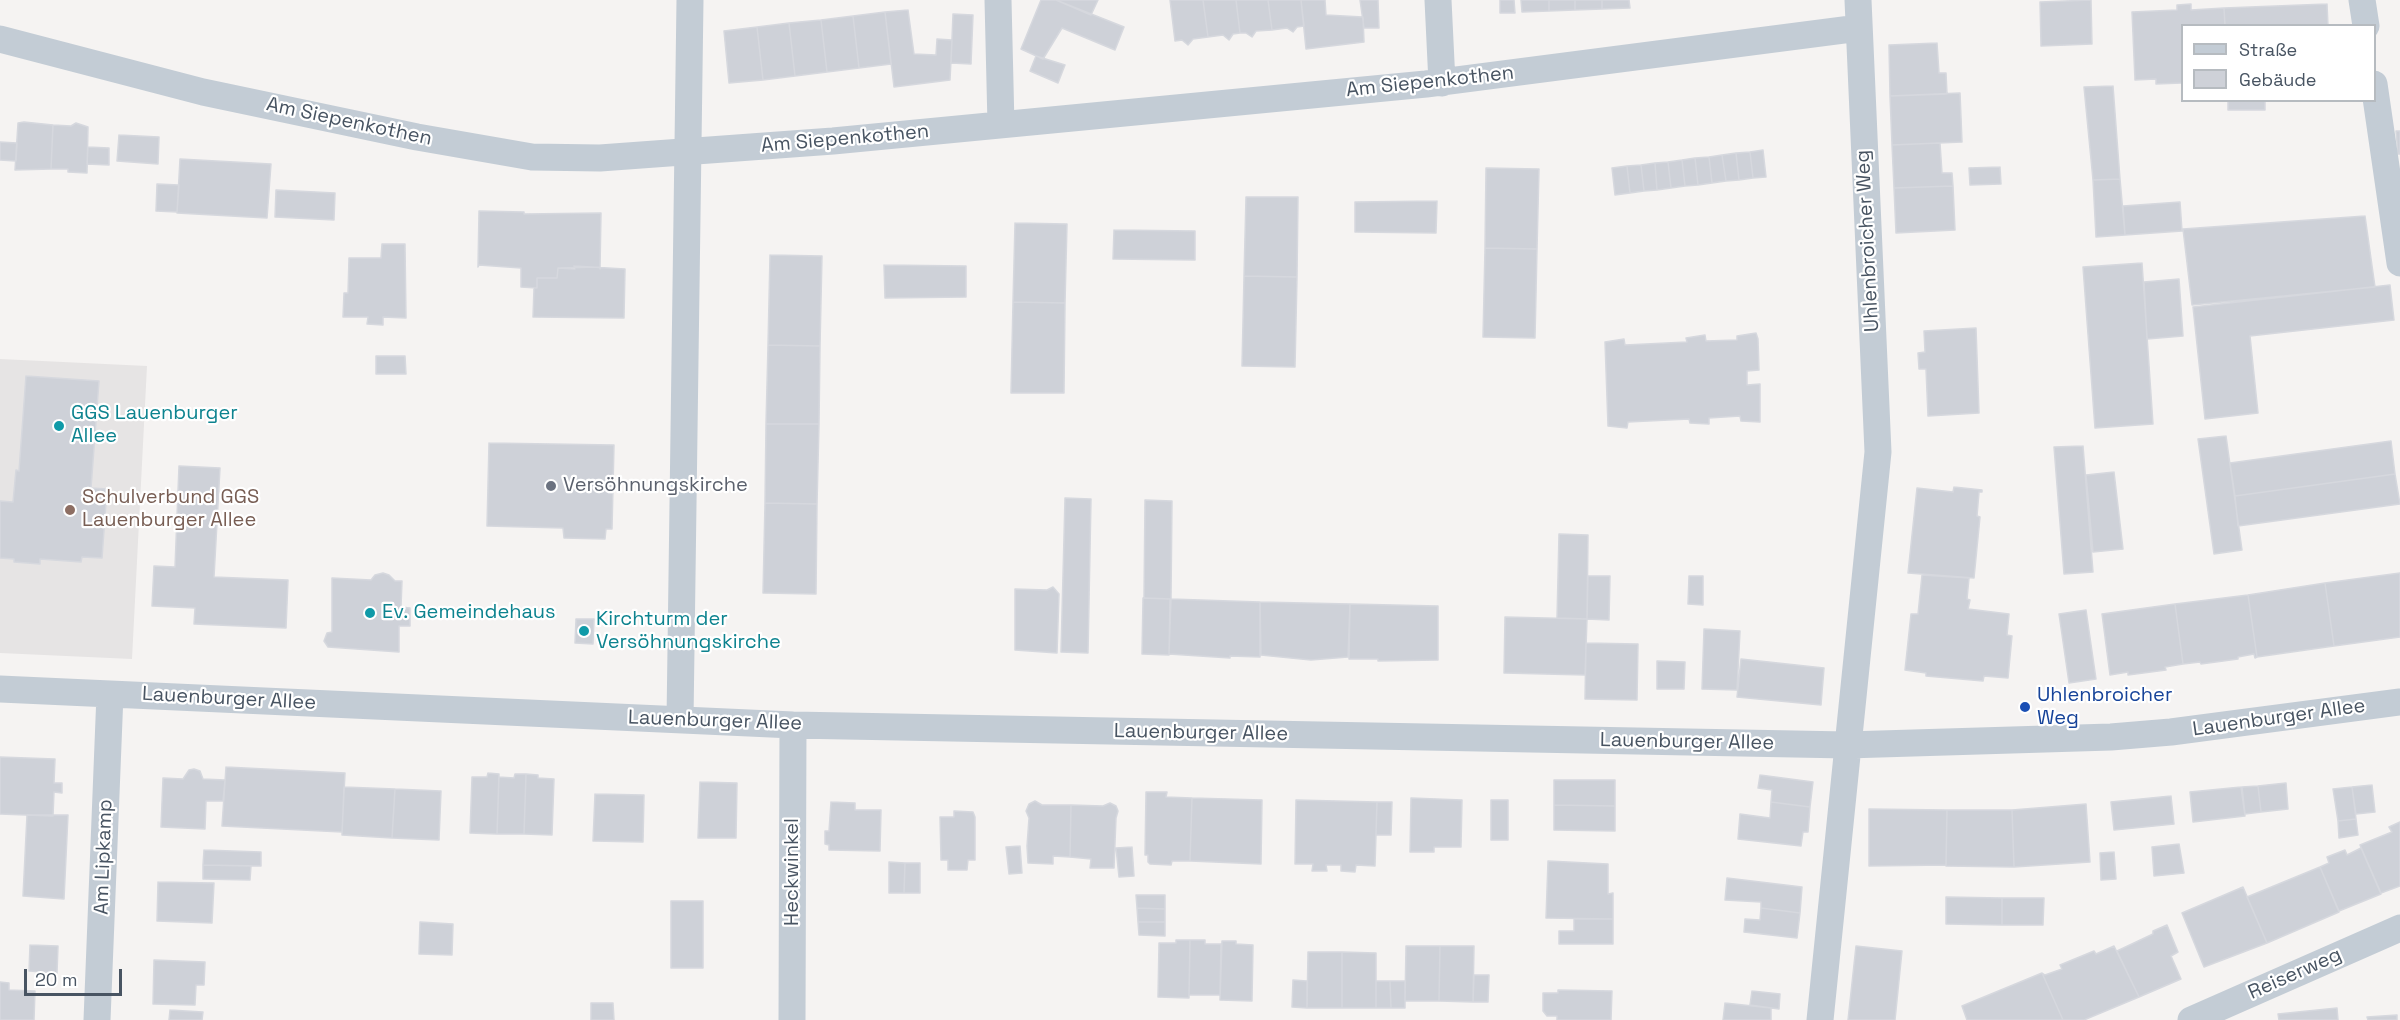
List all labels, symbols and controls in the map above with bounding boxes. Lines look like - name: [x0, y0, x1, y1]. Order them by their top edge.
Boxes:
- legend: [2181, 24, 2376, 102]
- text: Straße: [2239, 38, 2297, 61]
- street label: Am Siepenkothen: [1345, 61, 1515, 103]
- text: Gebäude: [2239, 68, 2317, 91]
- street label: Am Siepenkothen: [264, 93, 434, 151]
- street label: Am Siepenkothen: [760, 120, 930, 158]
- street label: Uhlenbroicher Weg: [1851, 149, 1885, 333]
- place label: GGS Lauenburger Allee: [71, 402, 238, 449]
- marker: GGS Lauenburger Allee: [52, 419, 66, 433]
- place label: Versöhnungskirche: [563, 474, 748, 498]
- marker: Versöhnungskirche: [544, 479, 558, 493]
- place label: Schulverbund GGS Lauenburger Allee: [82, 486, 259, 533]
- marker: Schulverbund GGS Lauenburger Allee: [63, 503, 77, 517]
- place label: Ev. Gemeindehaus: [382, 601, 556, 625]
- marker: Ev. Gemeindehaus: [363, 606, 377, 620]
- place label: Kirchturm der Versöhnungskirche: [596, 608, 781, 655]
- marker: Kirchturm der Versöhnungskirche: [577, 624, 591, 638]
- street label: Lauenburger Allee: [141, 682, 317, 716]
- place label: Uhlenbroicher Weg: [2037, 684, 2172, 731]
- street label: Lauenburger Allee: [2191, 694, 2367, 742]
- marker: Uhlenbroicher Weg: [2018, 700, 2032, 714]
- street label: Lauenburger Allee: [628, 706, 802, 736]
- street label: Lauenburger Allee: [1114, 719, 1288, 747]
- street label: Lauenburger Allee: [1600, 728, 1774, 756]
- street label: Am Lipkamp: [90, 799, 118, 915]
- street label: Heckwinkel: [781, 818, 805, 926]
- street label: Reiserweg: [2245, 943, 2345, 1005]
- scale bar: [27, 957, 124, 995]
- text: 20 m: [35, 968, 78, 991]

